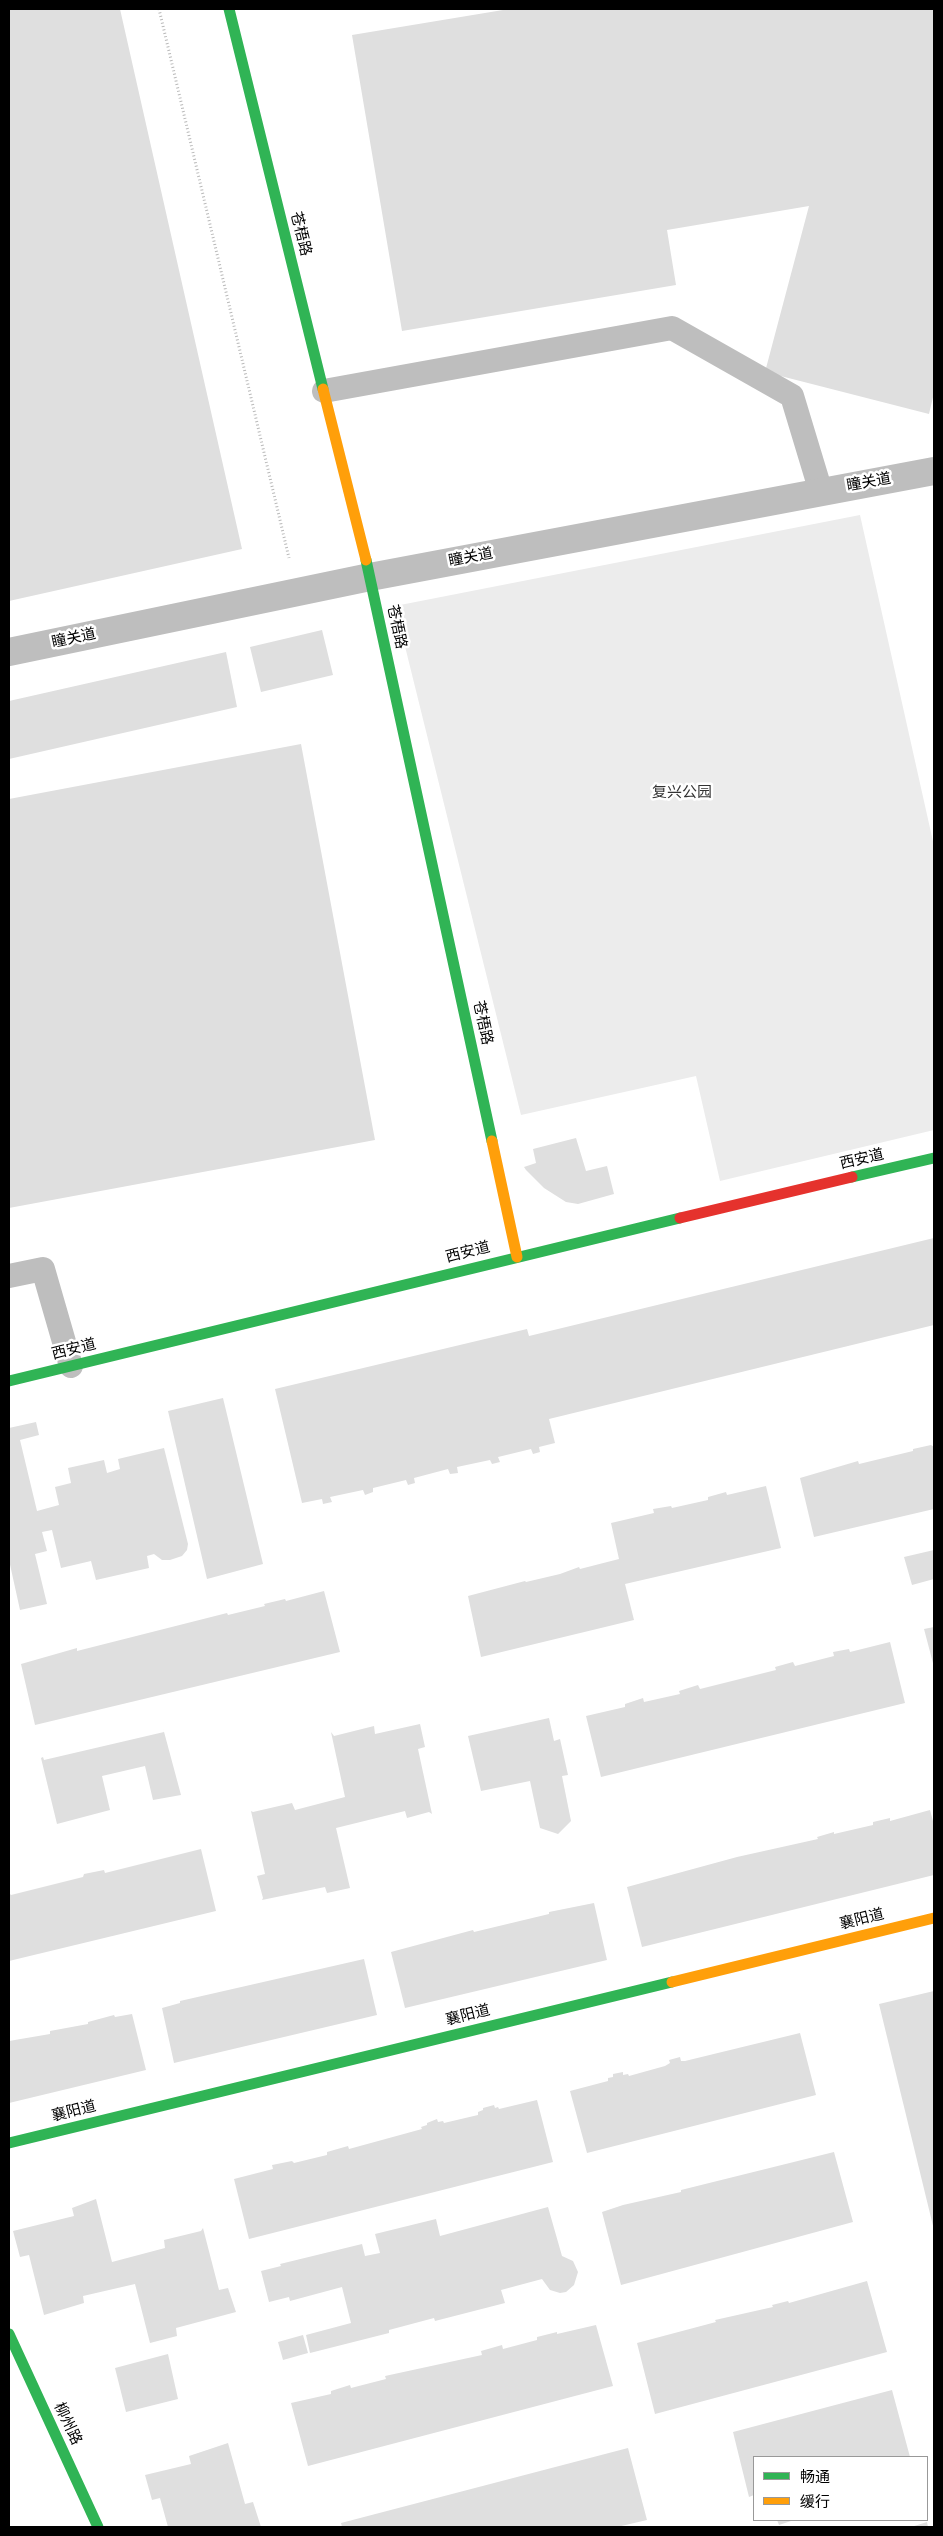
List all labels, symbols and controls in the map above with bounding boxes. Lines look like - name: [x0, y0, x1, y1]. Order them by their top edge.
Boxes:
- street label: 苍梧路: [286, 210, 314, 258]
- street label: 瞳关道: [845, 470, 893, 496]
- street label: 瞳关道: [447, 545, 495, 571]
- street label: 苍梧路: [383, 603, 409, 651]
- street label: 瞳关道: [50, 626, 98, 652]
- park label: 复兴公园: [652, 784, 712, 802]
- street label: 苍梧路: [469, 999, 495, 1047]
- street label: 西安道: [838, 1146, 886, 1174]
- street label: 西安道: [444, 1239, 492, 1267]
- street label: 西安道: [50, 1336, 98, 1364]
- street label: 襄阳道: [838, 1906, 886, 1934]
- street label: 襄阳道: [444, 2002, 492, 2030]
- street label: 襄阳道: [50, 2098, 98, 2126]
- street label: 柳州路: [49, 2400, 85, 2448]
- legend: [753, 2456, 928, 2521]
- text: 畅通: [800, 2467, 830, 2487]
- text: 缓行: [800, 2492, 830, 2512]

